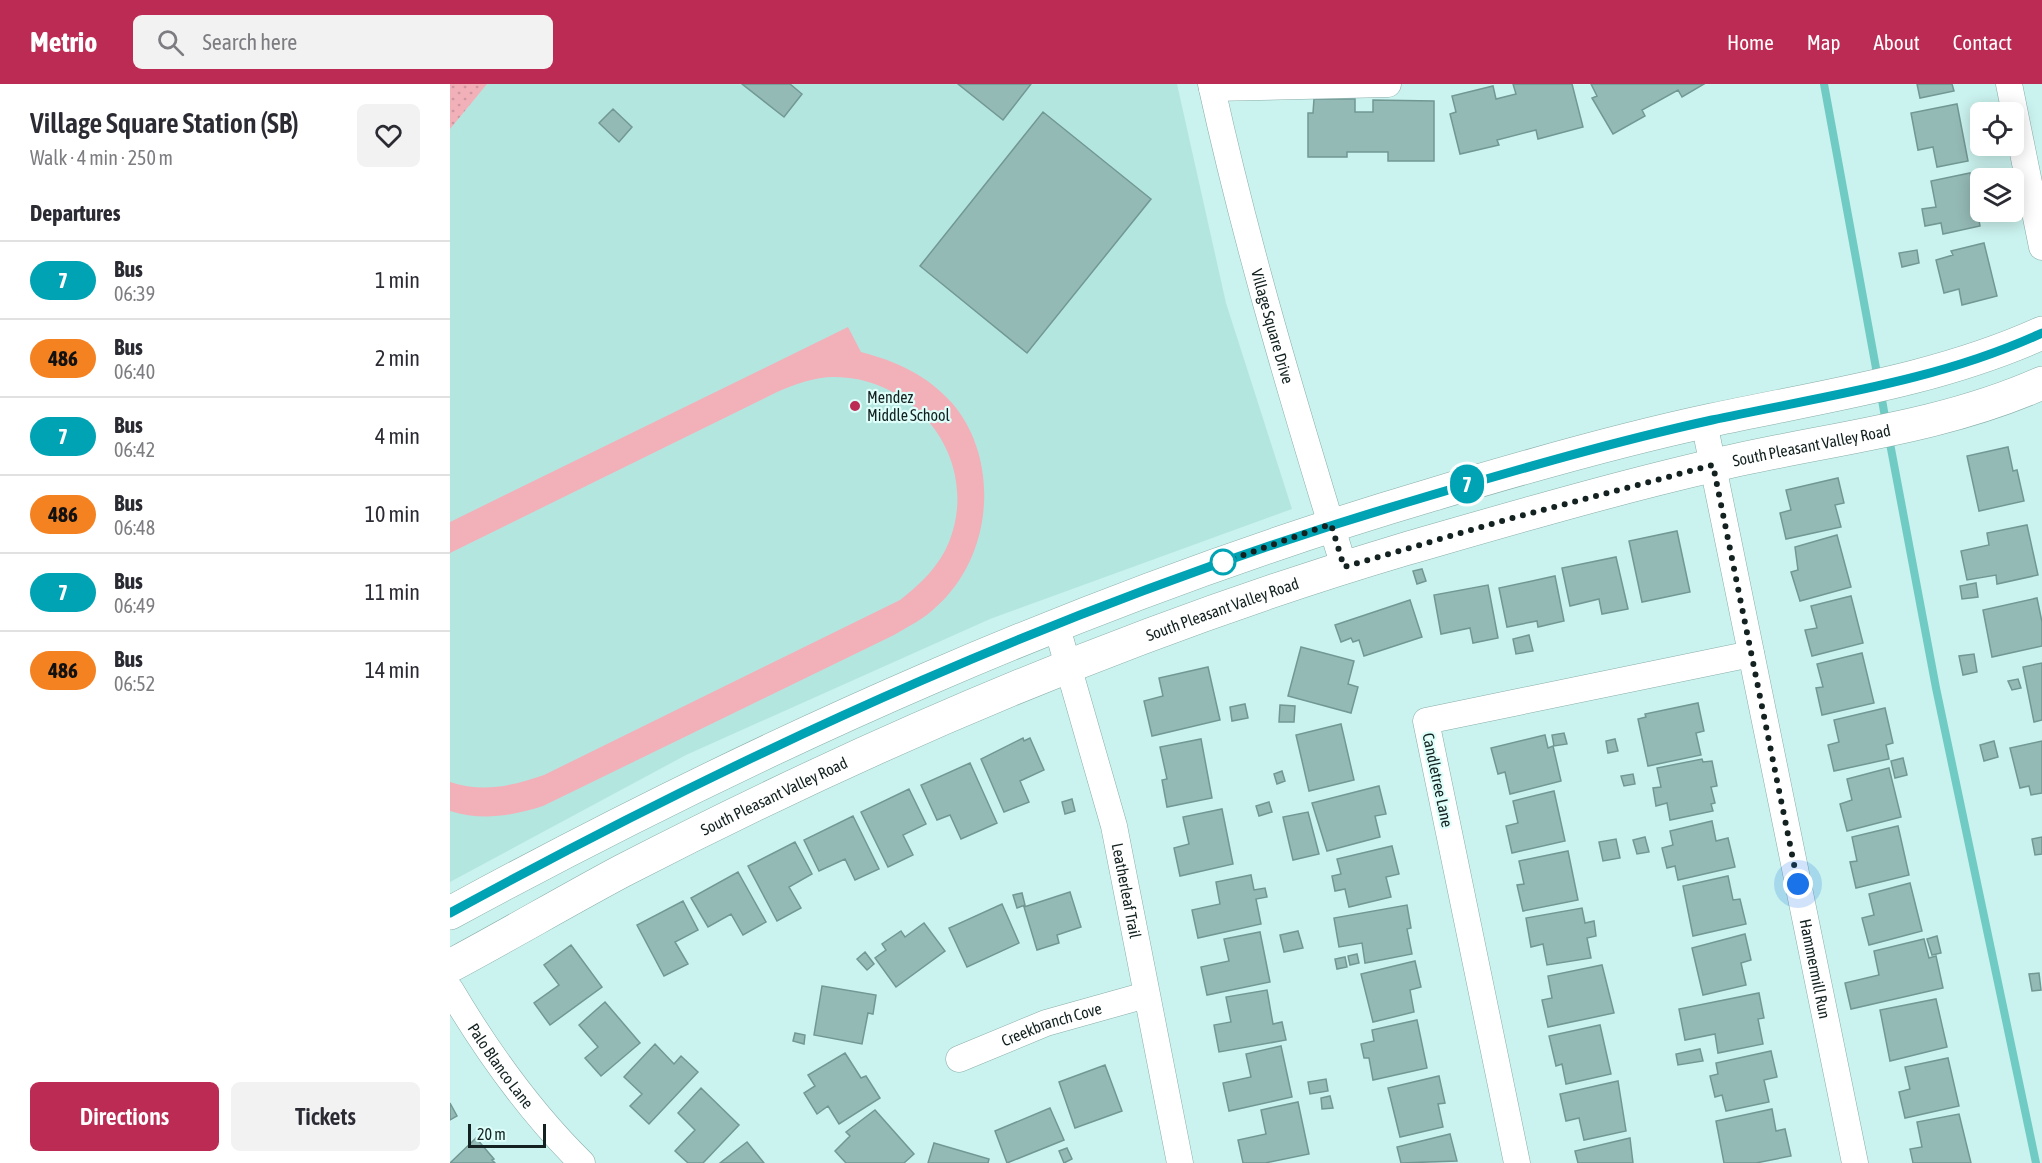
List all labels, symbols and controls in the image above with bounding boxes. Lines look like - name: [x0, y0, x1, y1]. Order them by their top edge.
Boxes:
- search box: [133, 15, 553, 69]
- text: Metrio: [30, 26, 97, 58]
- icon: search: [154, 26, 187, 59]
- text: Search here: [202, 29, 297, 55]
- text: Home: [1727, 30, 1774, 54]
- text: Map: [1807, 30, 1841, 54]
- text: About: [1874, 30, 1920, 54]
- text: Contact: [1953, 30, 2012, 54]
- map controls: [1970, 102, 2024, 222]
- button: locate: [1970, 102, 2024, 156]
- button: heart: [357, 104, 420, 167]
- text: Village Square Station (SB): [30, 107, 299, 139]
- text: Walk · 4 min · 250 m: [30, 146, 173, 169]
- button: layers: [1970, 168, 2024, 222]
- text: Departures: [30, 200, 120, 226]
- text: Bus: [114, 256, 143, 282]
- text: 1 min: [375, 267, 420, 293]
- street label: Village Square Drive: [1248, 267, 1297, 386]
- text: 7: [58, 268, 68, 292]
- text: 06:39: [114, 282, 155, 305]
- text: Bus: [114, 334, 143, 360]
- text: 2 min: [375, 345, 420, 371]
- text: 486: [48, 346, 78, 370]
- text: 06:40: [114, 360, 155, 383]
- place label: Mendez Middle School: [867, 388, 951, 424]
- marker: Mendez Middle School: [848, 399, 862, 413]
- text: Bus: [114, 412, 143, 438]
- street label: South Pleasant Valley Road: [1731, 421, 1892, 470]
- text: 4 min: [375, 423, 420, 449]
- text: 7: [58, 424, 68, 448]
- text: 06:42: [114, 438, 155, 461]
- line badge: 7: [1448, 464, 1486, 504]
- text: 7: [1462, 472, 1472, 496]
- text: Bus: [114, 490, 143, 516]
- text: 10 min: [365, 501, 420, 527]
- text: 486: [48, 502, 78, 526]
- text: 06:48: [114, 516, 155, 539]
- unlabelled marker: [1210, 549, 1236, 575]
- text: Bus: [114, 568, 143, 594]
- street label: South Pleasant Valley Road: [1144, 574, 1301, 644]
- text: 11 min: [365, 579, 420, 605]
- text: 7: [58, 580, 68, 604]
- text: 06:49: [114, 594, 155, 617]
- text: Bus: [114, 646, 143, 672]
- text: 14 min: [365, 657, 420, 683]
- text: 486: [48, 658, 78, 682]
- text: 06:52: [114, 672, 155, 695]
- street label: Candletree Lane: [1419, 731, 1457, 829]
- street label: South Pleasant Valley Road: [698, 753, 850, 839]
- street label: Leatherleaf Trail: [1109, 841, 1145, 940]
- your location: [1783, 869, 1813, 899]
- street label: Hammermill Run: [1796, 917, 1834, 1020]
- street label: Creekbranch Cove: [999, 999, 1104, 1050]
- street label: Palo Blanco Lane: [464, 1020, 537, 1112]
- button: Directions: [30, 1082, 219, 1151]
- button: Tickets: [231, 1082, 420, 1151]
- scale bar: [468, 1121, 546, 1148]
- text: 20 m: [477, 1125, 506, 1143]

